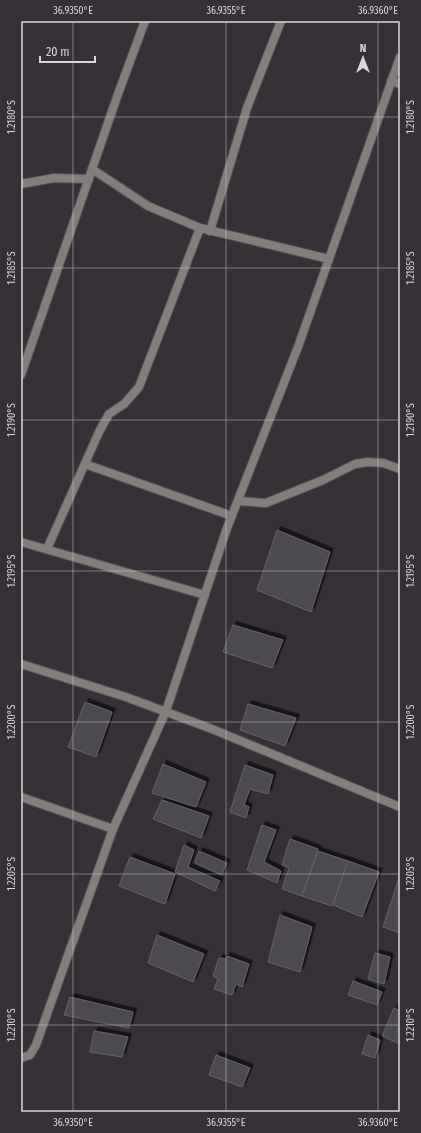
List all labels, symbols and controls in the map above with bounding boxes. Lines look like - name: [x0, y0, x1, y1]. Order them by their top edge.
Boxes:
- text: 36.9350°E: [53, 5, 93, 17]
- text: 36.9355°E: [207, 5, 246, 17]
- text: 36.9360°E: [358, 5, 398, 17]
- scale bar: [40, 38, 95, 64]
- north arrow: [343, 38, 383, 78]
- text: N: [360, 42, 366, 55]
- text: 20 m: [46, 45, 70, 59]
- text: 1.2180°S: [6, 100, 18, 134]
- text: 1.2180°S: [405, 100, 417, 134]
- text: 1.2185°S: [6, 251, 18, 285]
- text: 1.2185°S: [405, 251, 417, 285]
- text: 1.2190°S: [6, 403, 18, 437]
- text: 1.2190°S: [405, 403, 417, 437]
- text: 1.2195°S: [6, 554, 18, 588]
- text: 1.2195°S: [405, 554, 417, 588]
- text: 1.2200°S: [6, 705, 18, 739]
- text: 1.2200°S: [405, 705, 417, 739]
- text: 1.2205°S: [6, 857, 18, 891]
- text: 1.2205°S: [405, 857, 417, 891]
- text: 1.2210°S: [6, 1008, 18, 1042]
- text: 1.2210°S: [405, 1008, 417, 1042]
- text: 36.9350°E: [53, 1117, 93, 1129]
- text: 36.9355°E: [207, 1117, 246, 1129]
- text: 36.9360°E: [358, 1117, 398, 1129]

